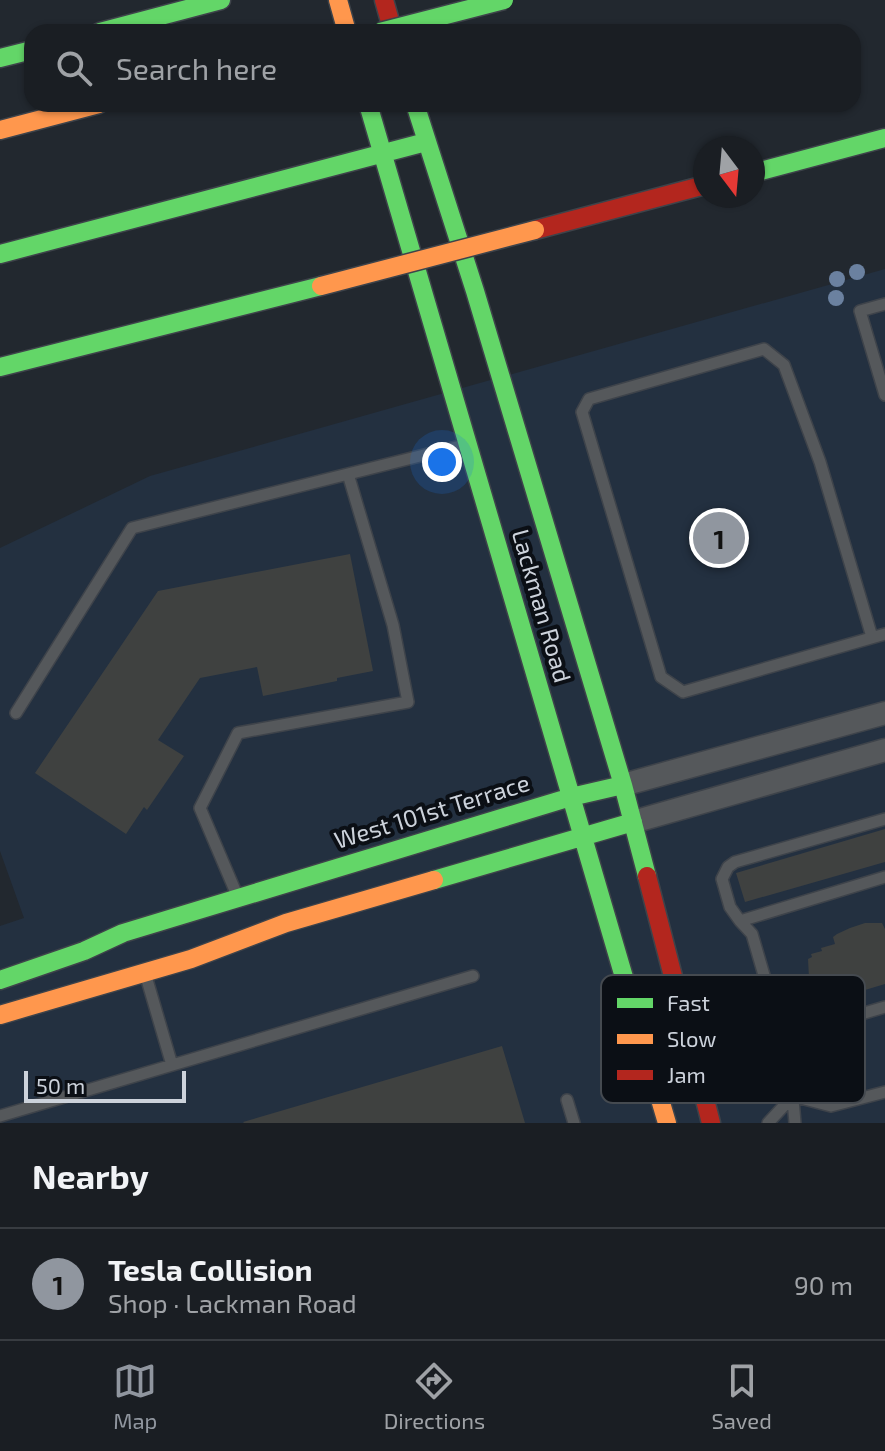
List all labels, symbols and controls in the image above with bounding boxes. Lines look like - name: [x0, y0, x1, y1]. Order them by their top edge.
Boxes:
- search box: [24, 24, 861, 112]
- icon: search: [52, 46, 96, 90]
- text: Search here: [116, 50, 277, 86]
- north arrow: [693, 136, 765, 208]
- your location: [422, 442, 462, 482]
- pin: 1: [693, 508, 745, 568]
- street label: Lackman Road: [507, 526, 578, 686]
- street label: West 101st Terrace: [330, 767, 533, 854]
- legend: [601, 975, 865, 1103]
- text: Fast: [667, 989, 710, 1015]
- text: Slow: [667, 1025, 716, 1051]
- text: Jam: [667, 1061, 706, 1087]
- scale bar: [24, 1067, 186, 1103]
- text: 50 m: [36, 1072, 85, 1098]
- text: Nearby: [32, 1155, 149, 1196]
- text: Tesla Collision: [108, 1251, 313, 1287]
- text: 1: [52, 1269, 64, 1300]
- text: 90 m: [794, 1269, 853, 1300]
- text: Shop · Lackman Road: [108, 1287, 357, 1318]
- tab: Map: [113, 1359, 157, 1433]
- tab: Directions: [384, 1359, 485, 1433]
- tab: Saved: [711, 1359, 772, 1433]

